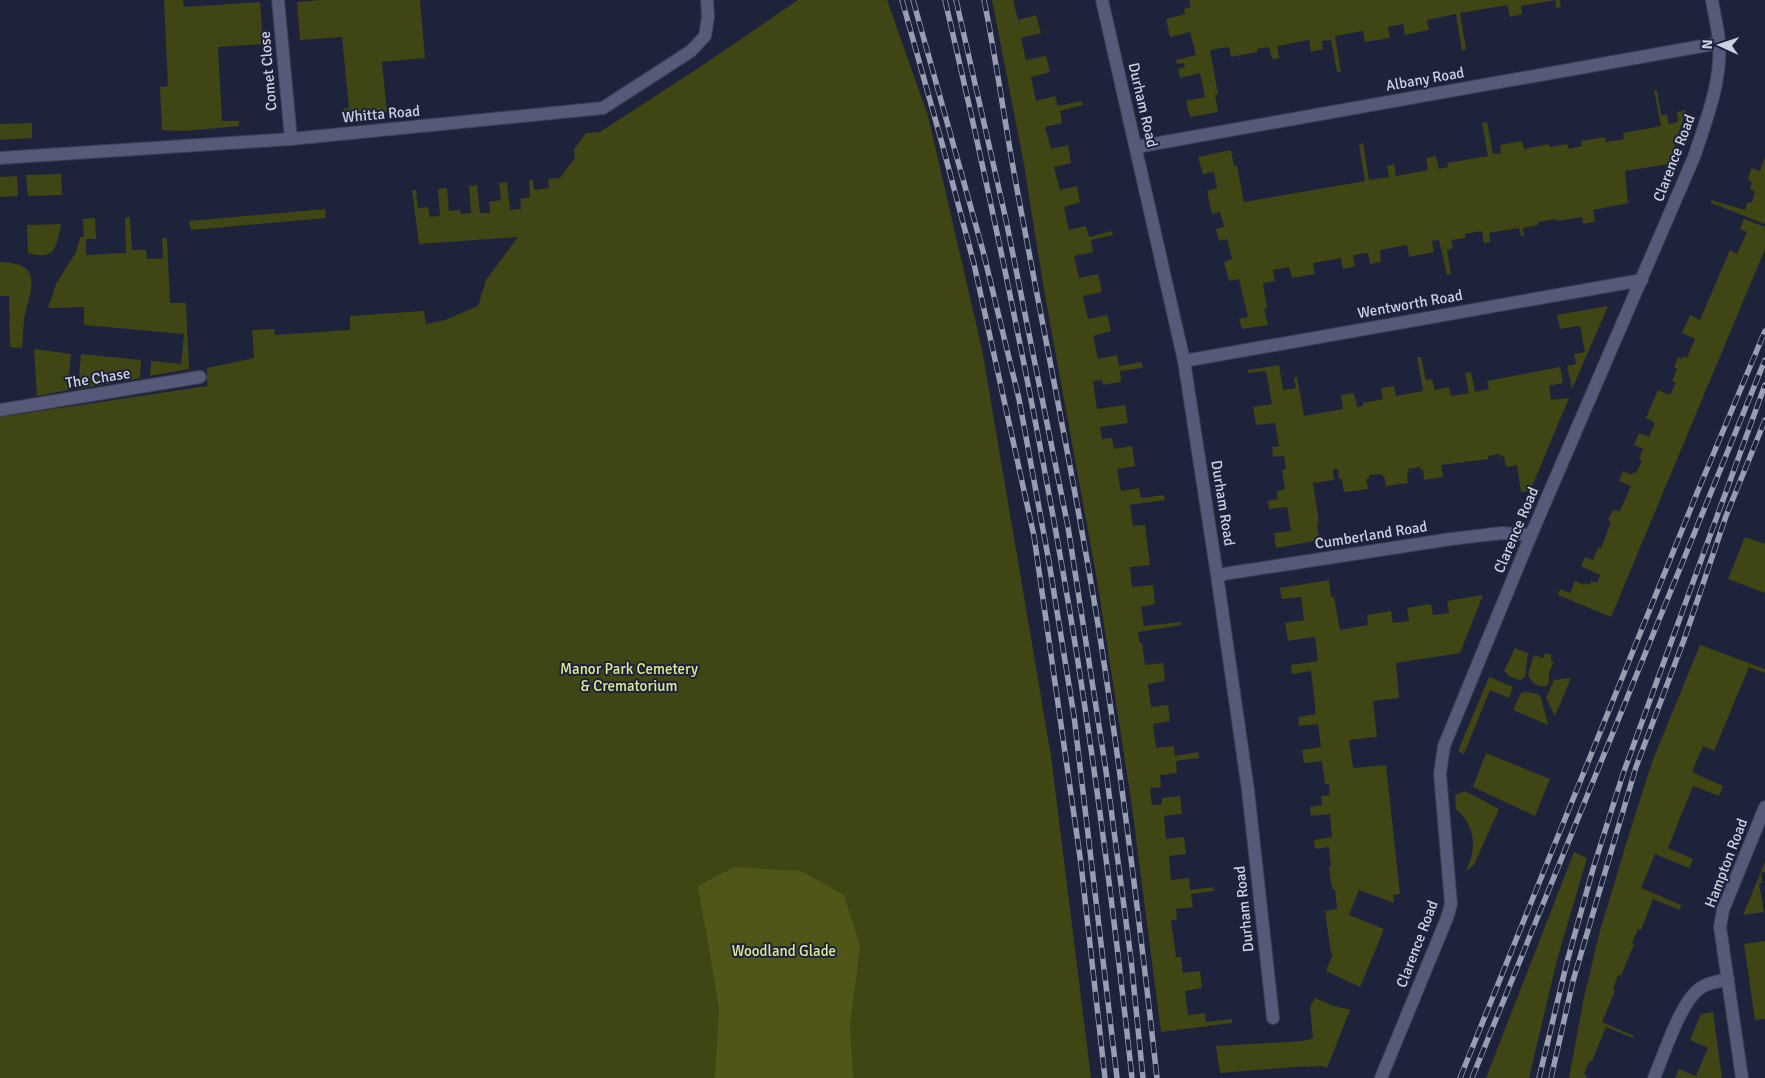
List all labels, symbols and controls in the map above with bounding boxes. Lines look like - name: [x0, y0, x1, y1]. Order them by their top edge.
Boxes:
- north arrow: [1695, 20, 1745, 70]
- street label: Comet Close: [256, 30, 280, 112]
- text: N: [1699, 39, 1716, 50]
- street label: Durham Road: [1124, 61, 1162, 149]
- street label: Albany Road: [1384, 63, 1466, 95]
- street label: Whitta Road: [341, 102, 421, 126]
- street label: Clarence Road: [1649, 112, 1699, 204]
- street label: Wentworth Road: [1356, 286, 1464, 322]
- street label: The Chase: [64, 364, 132, 392]
- street label: Durham Road: [1207, 459, 1239, 547]
- street label: Clarence Road: [1490, 484, 1542, 576]
- street label: Cumberland Road: [1313, 517, 1429, 553]
- park label: Manor Park Cemetery & Crematorium: [560, 660, 698, 695]
- street label: Hampton Road: [1701, 816, 1751, 910]
- street label: Durham Road: [1231, 865, 1257, 953]
- street label: Clarence Road: [1392, 898, 1442, 990]
- park label: Woodland Glade: [732, 942, 836, 960]

